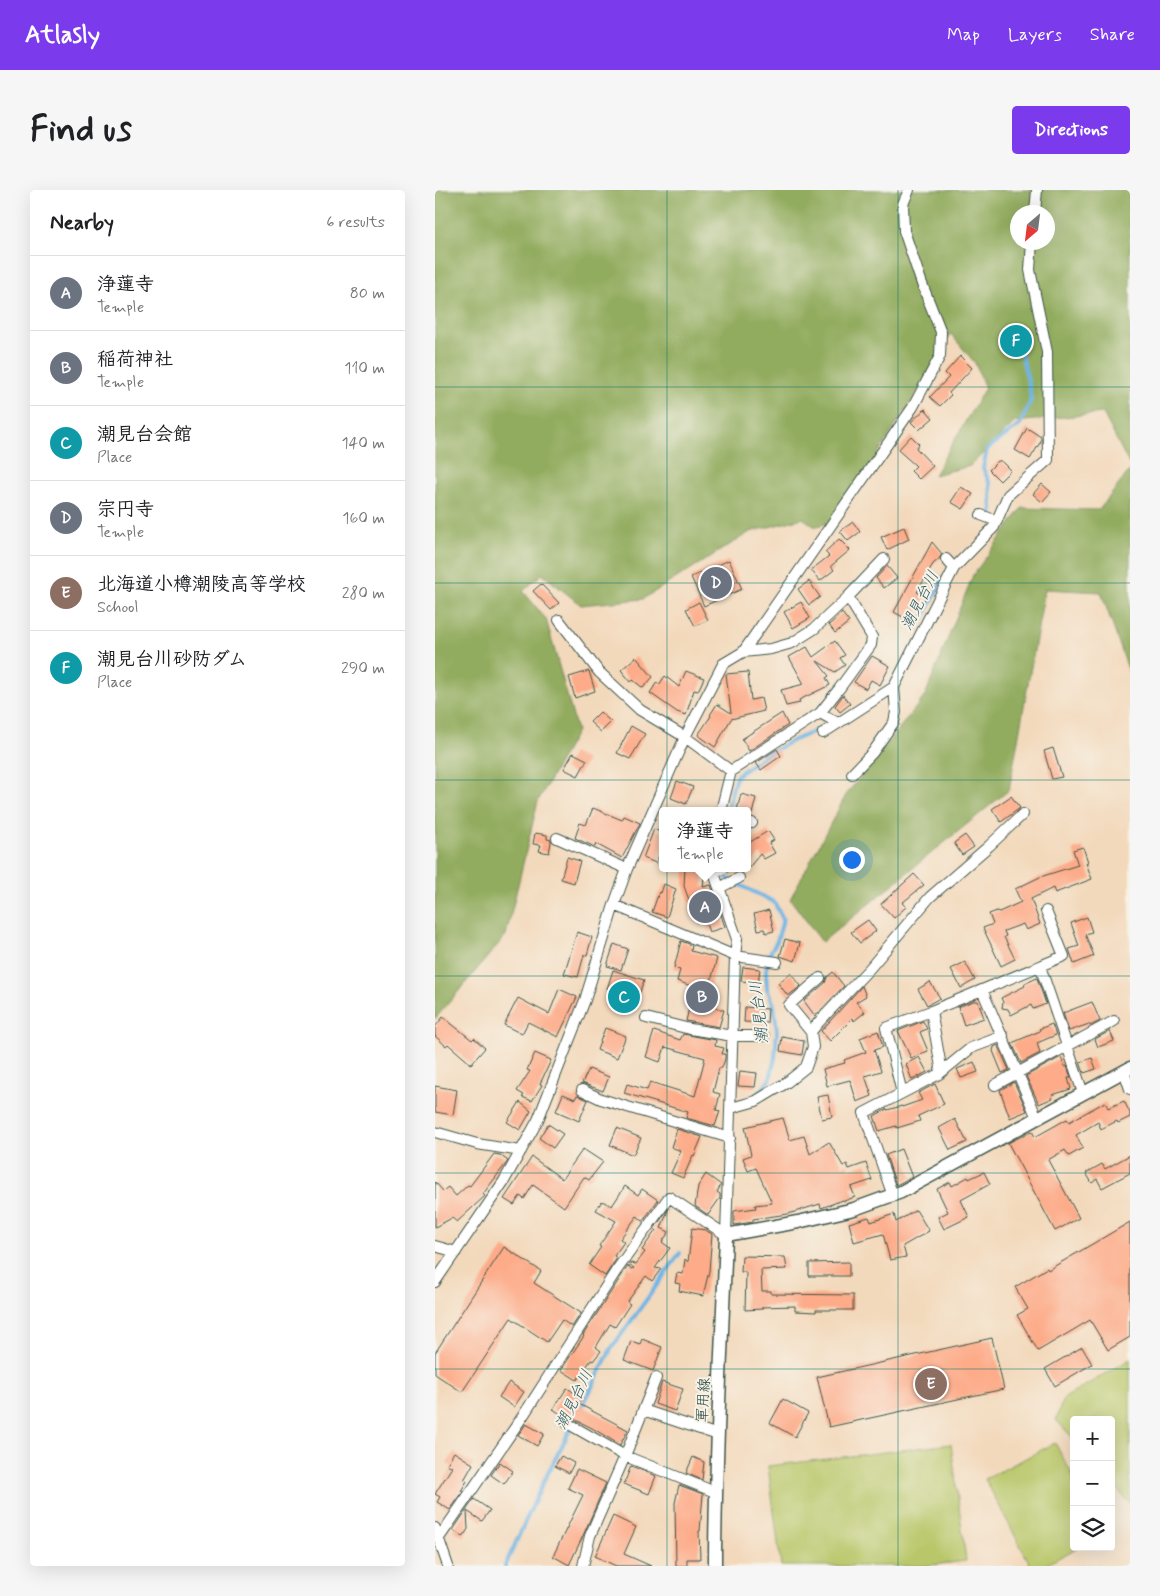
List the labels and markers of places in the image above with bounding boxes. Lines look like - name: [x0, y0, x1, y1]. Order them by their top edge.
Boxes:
- pin: F: [1000, 322, 1032, 360]
- pin: D: [700, 564, 732, 602]
- pin: A: [689, 888, 721, 926]
- pin: C: [608, 978, 640, 1016]
- pin: B: [686, 978, 718, 1016]
- pin: E: [915, 1365, 947, 1403]

